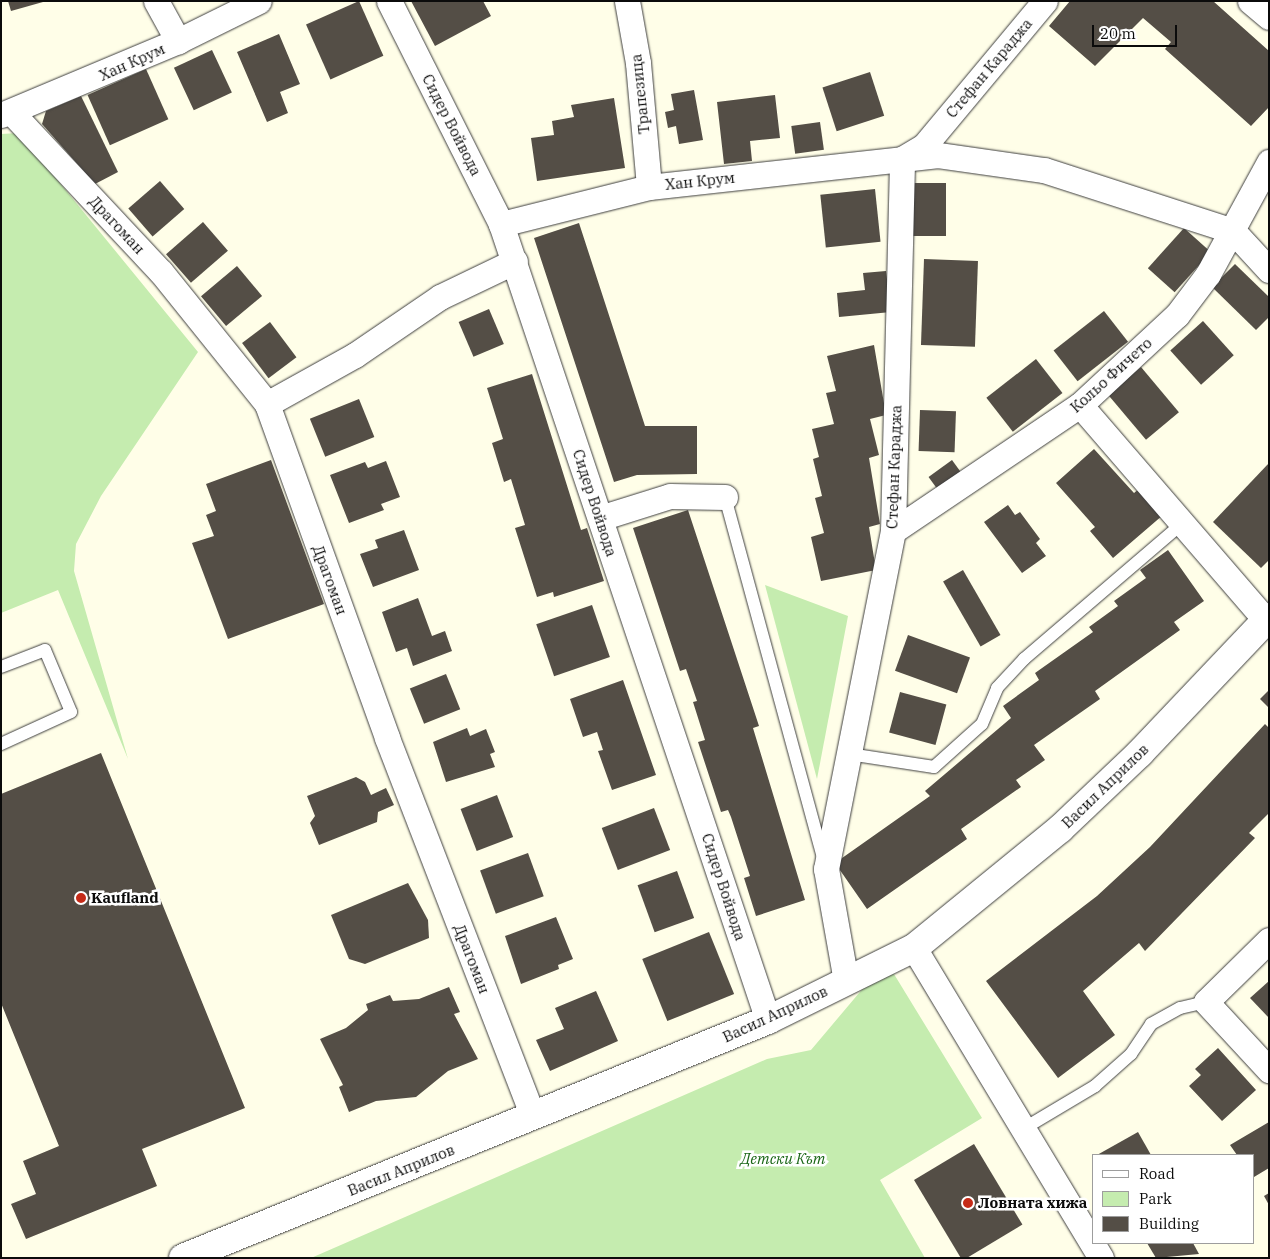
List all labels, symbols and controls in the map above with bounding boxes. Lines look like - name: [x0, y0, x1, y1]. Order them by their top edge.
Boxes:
- street label: Стефан Караджа: [942, 15, 1036, 121]
- scale bar: [1095, 15, 1180, 47]
- text: 20 m: [1100, 24, 1136, 43]
- street label: Хан Крум: [96, 40, 168, 84]
- street label: Трапезица: [627, 53, 653, 135]
- street label: Сидер Войвода: [419, 71, 485, 179]
- street label: Хан Крум: [664, 168, 736, 194]
- street label: Драгоман: [86, 192, 148, 258]
- street label: Кольо Фичето: [1067, 334, 1155, 416]
- street label: Стефан Караджа: [883, 405, 905, 529]
- street label: Сидер Войвода: [569, 447, 621, 559]
- street label: Драгоман: [309, 543, 351, 617]
- street label: Васил Априлов: [1058, 740, 1152, 832]
- street label: Сидер Войвода: [698, 831, 750, 943]
- place label: Kaufland: [91, 889, 159, 907]
- marker: Kaufland: [75, 892, 87, 904]
- street label: Драгоман: [451, 922, 493, 996]
- street label: Васил Априлов: [720, 982, 830, 1046]
- street label: Васил Априлов: [345, 1140, 457, 1200]
- park label: Детски Кът: [741, 1150, 825, 1168]
- legend: [1092, 1154, 1255, 1244]
- text: Road: [1139, 1164, 1175, 1183]
- text: Park: [1139, 1189, 1172, 1208]
- place label: Ловната хижа: [978, 1194, 1087, 1212]
- marker: Ловната хижа: [962, 1197, 974, 1209]
- text: Building: [1139, 1214, 1199, 1233]

